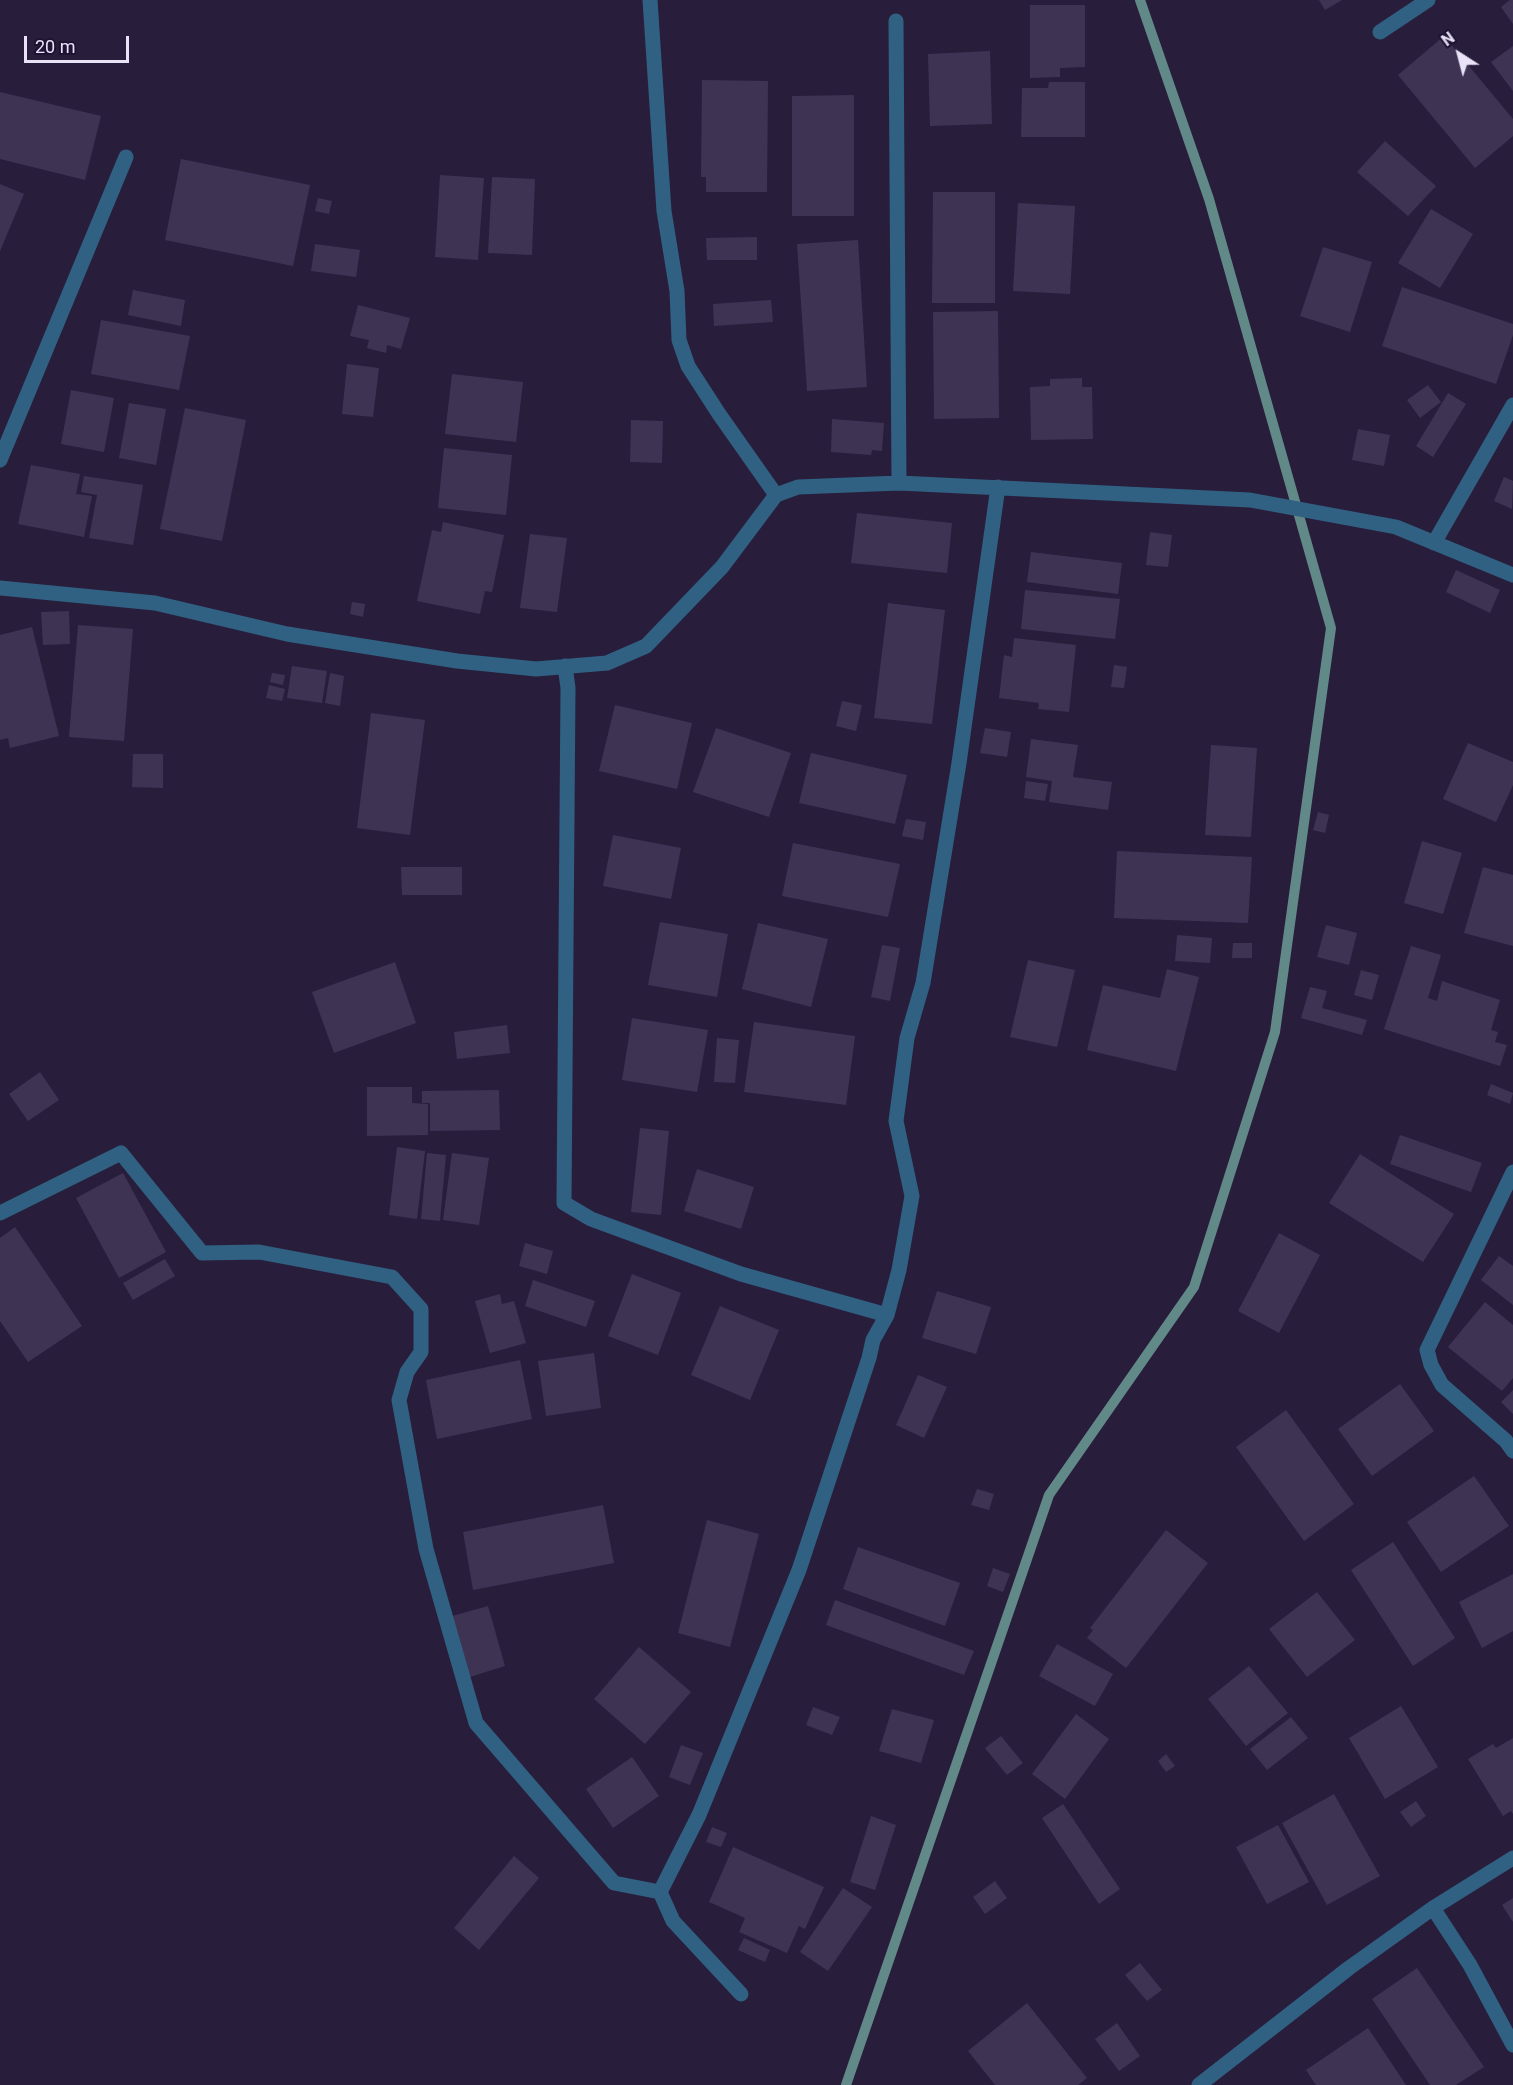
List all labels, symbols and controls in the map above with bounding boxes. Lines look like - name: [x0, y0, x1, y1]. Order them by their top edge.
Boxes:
- scale bar: [27, 24, 132, 62]
- north arrow: [1429, 24, 1489, 84]
- text: N: [1438, 28, 1458, 50]
- text: 20 m: [35, 36, 75, 57]

